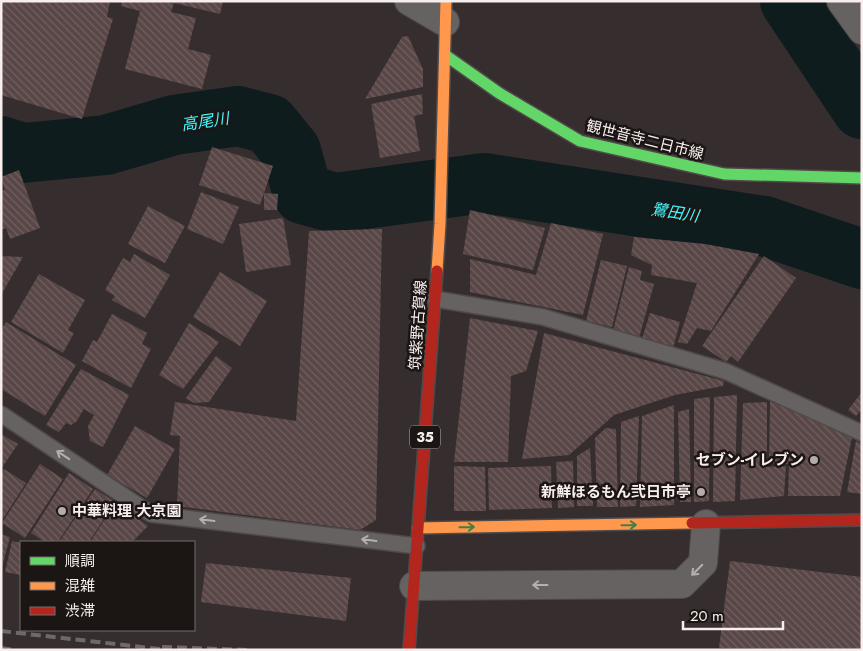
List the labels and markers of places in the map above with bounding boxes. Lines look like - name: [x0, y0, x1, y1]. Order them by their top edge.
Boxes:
- place label: セブン-イレブン: [696, 449, 804, 471]
- marker: セブン-イレブン: [808, 454, 820, 466]
- place label: 新鮮ほるもん弐日市亭: [541, 481, 691, 503]
- marker: 新鮮ほるもん弐日市亭: [695, 486, 707, 498]
- place label: 中華料理 大京園: [72, 500, 182, 522]
- marker: 中華料理 大京園: [56, 505, 68, 517]

